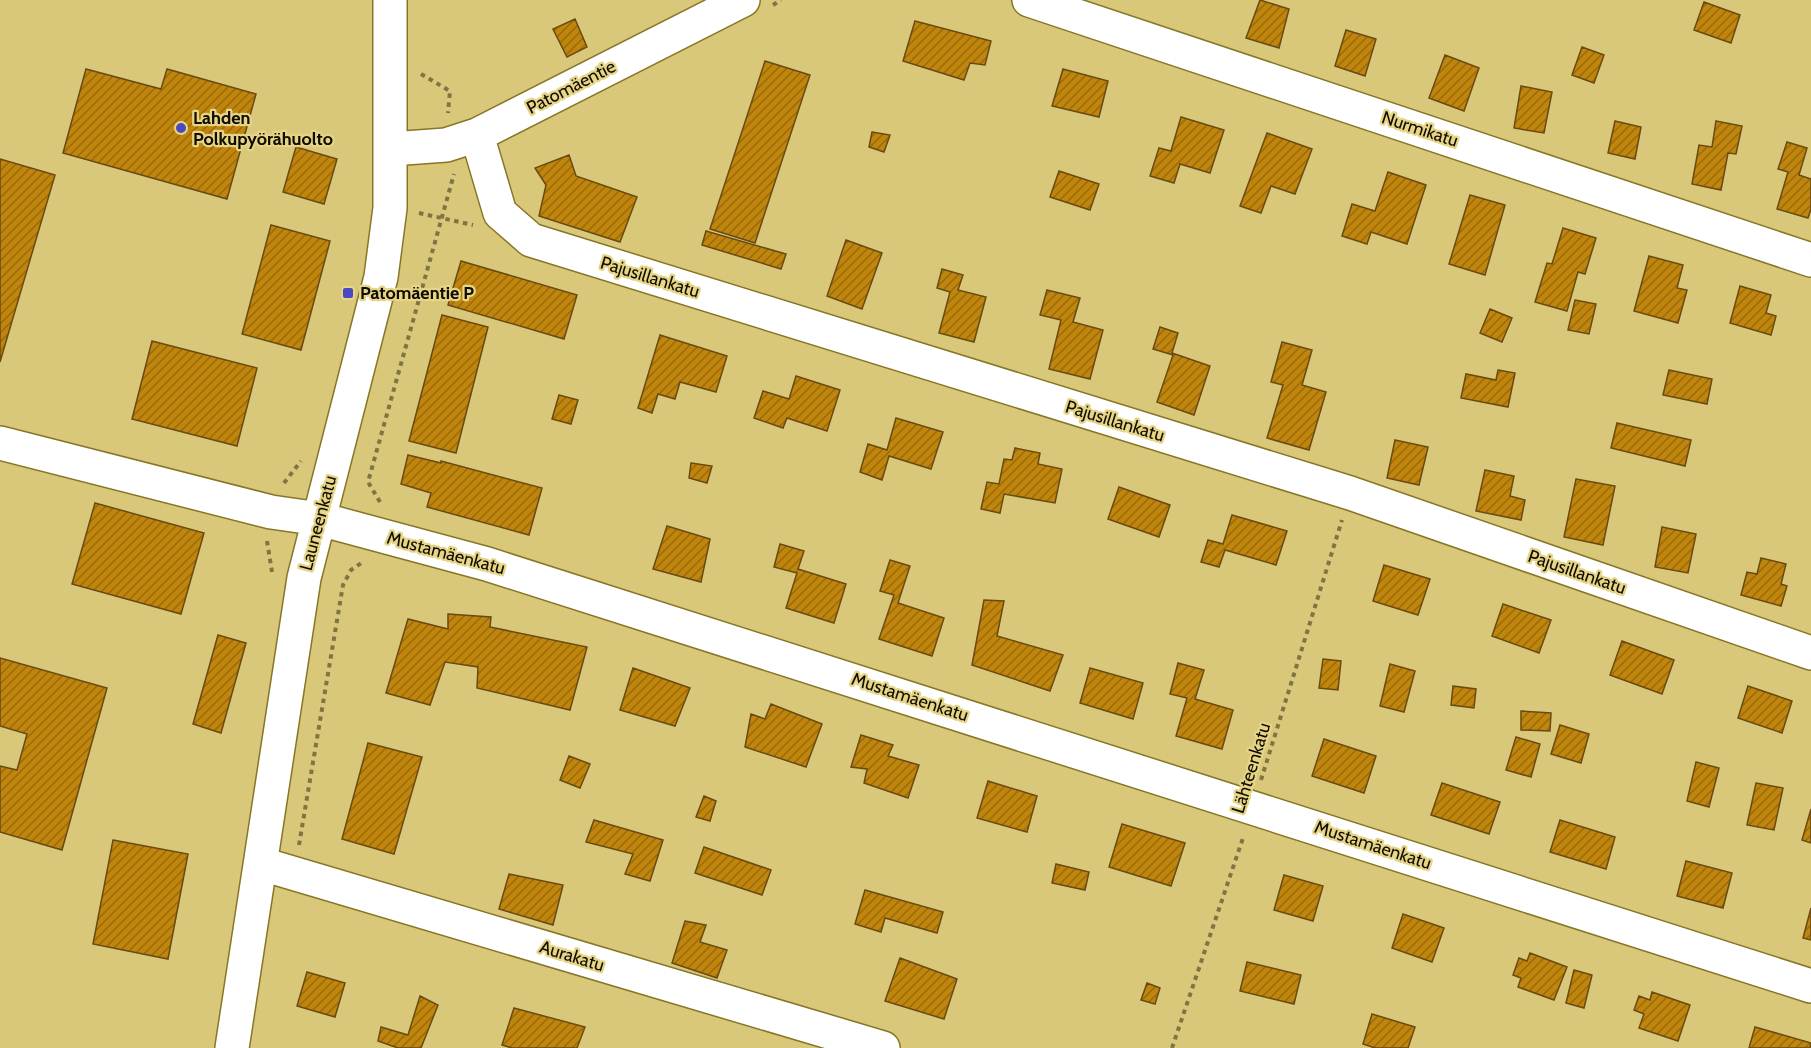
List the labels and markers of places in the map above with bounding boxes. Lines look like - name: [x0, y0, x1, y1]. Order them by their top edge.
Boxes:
- place label: Lahden Polkupyörähuolto: [193, 107, 333, 150]
- marker: Lahden Polkupyörähuolto: [174, 121, 188, 135]
- place label: Patomäentie P: [360, 282, 474, 304]
- marker: Patomäentie P: [341, 286, 355, 300]

